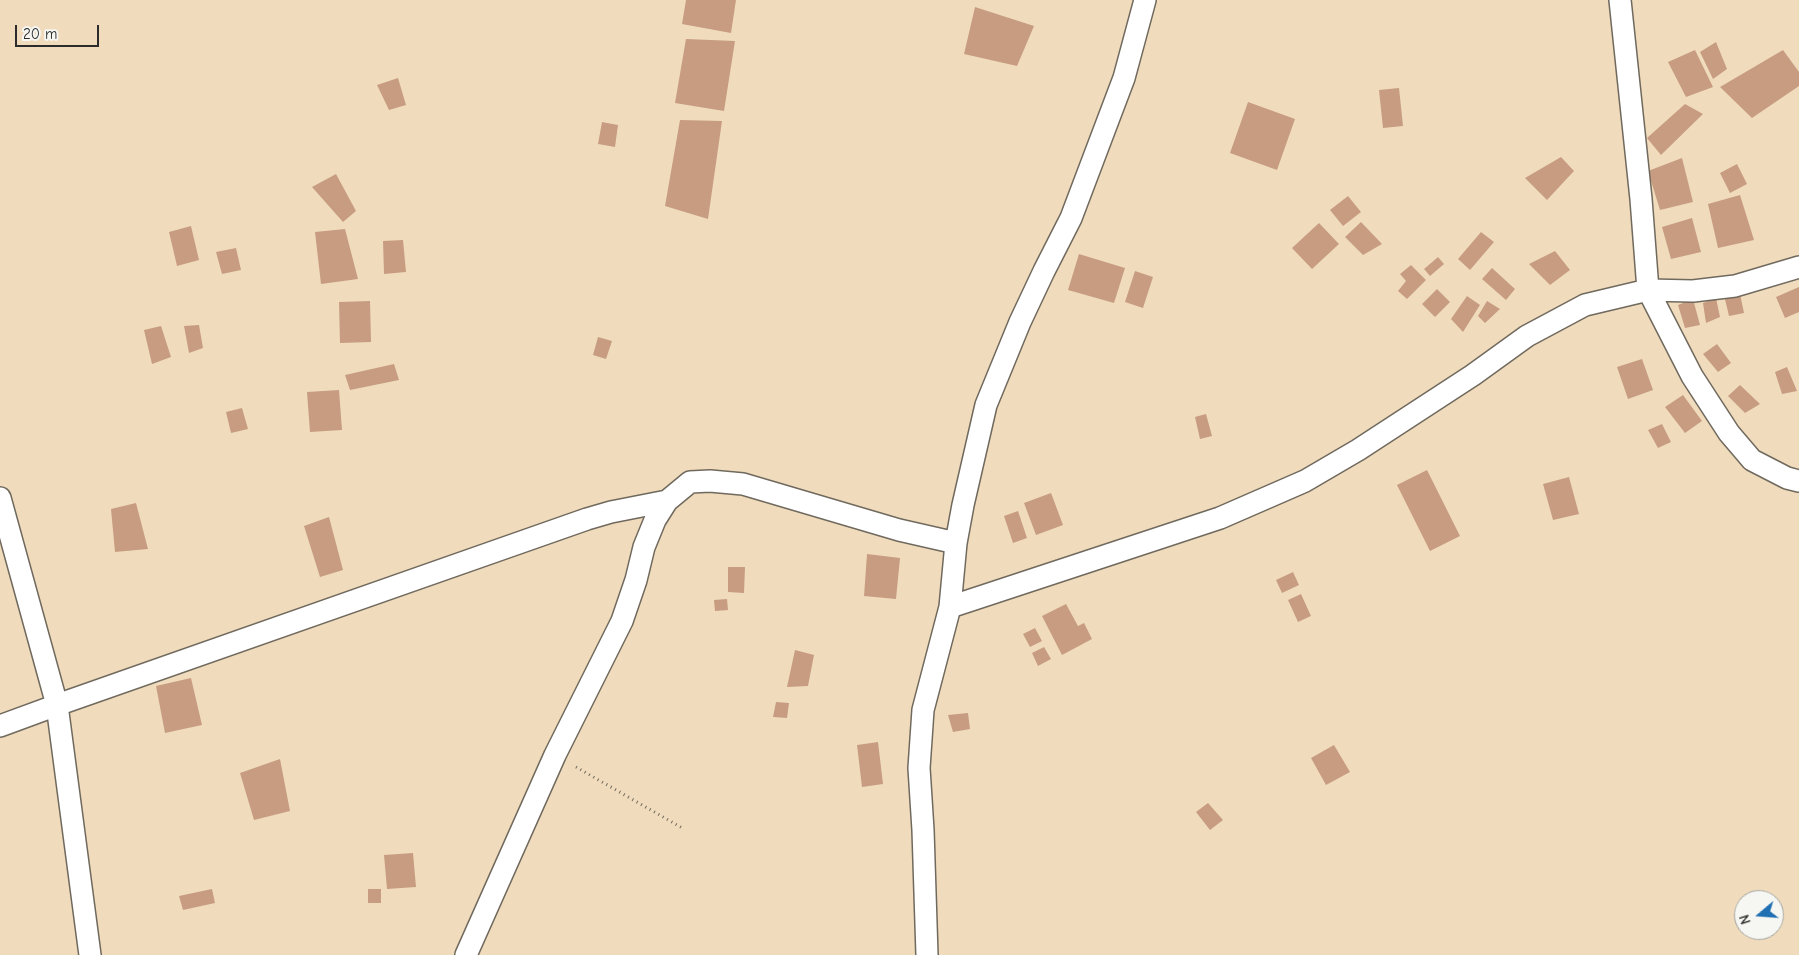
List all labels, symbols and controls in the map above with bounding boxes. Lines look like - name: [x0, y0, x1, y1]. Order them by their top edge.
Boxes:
- scale bar: [18, 15, 101, 47]
- text: 20 m: [23, 25, 57, 43]
- north arrow: [1734, 890, 1784, 940]
- text: N: [1736, 913, 1755, 926]

